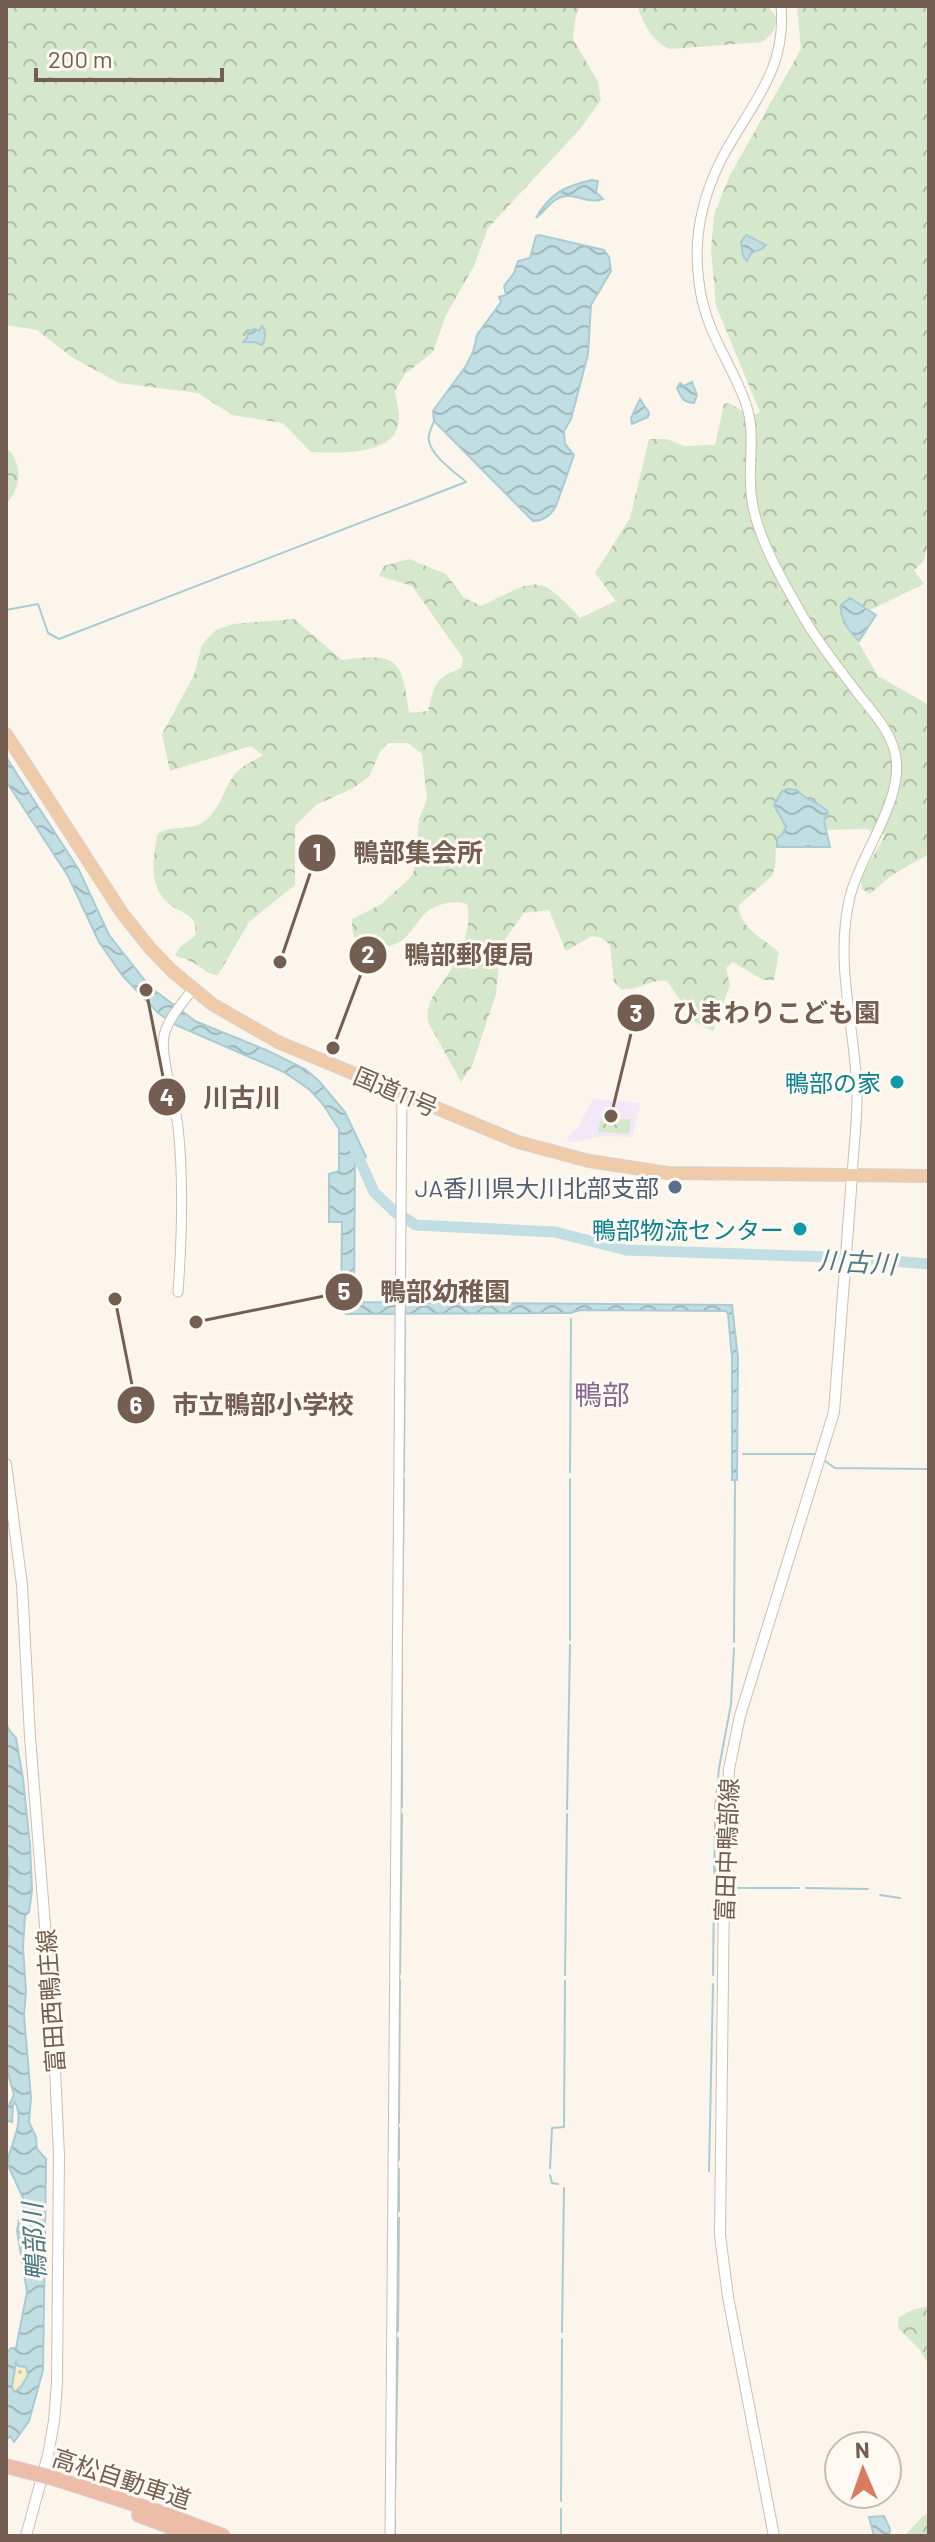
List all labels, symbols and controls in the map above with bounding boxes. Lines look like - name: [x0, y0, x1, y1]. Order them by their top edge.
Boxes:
- scale bar: [36, 32, 222, 82]
- text: 200 m: [48, 44, 113, 73]
- callout: 鴨部集会所: [297, 828, 499, 878]
- text: 鴨部集会所: [353, 836, 483, 867]
- text: 1: [313, 837, 321, 866]
- callout: 鴨部郵便局: [348, 930, 550, 980]
- text: 鴨部郵便局: [404, 938, 534, 969]
- text: 2: [361, 939, 375, 968]
- callout: ひまわりこども園: [616, 988, 896, 1038]
- text: ひまわりこども園: [672, 996, 880, 1027]
- text: 3: [630, 998, 642, 1027]
- street label: 国道11号: [349, 1060, 443, 1122]
- place label: 鴨部の家: [785, 1068, 881, 1097]
- callout: 川古川: [147, 1072, 297, 1122]
- marker: 鴨部の家: [888, 1073, 906, 1091]
- text: 川古川: [203, 1081, 281, 1112]
- text: 4: [160, 1082, 174, 1111]
- place label: JA香川県大川北部支部: [415, 1173, 659, 1202]
- marker: JA香川県大川北部支部: [666, 1178, 684, 1196]
- place label: 鴨部物流センター: [592, 1215, 784, 1244]
- marker: 鴨部物流センター: [791, 1220, 809, 1238]
- water label: 川古川: [817, 1243, 900, 1279]
- callout: 鴨部幼稚園: [324, 1267, 526, 1317]
- text: 鴨部幼稚園: [380, 1275, 510, 1306]
- text: 5: [338, 1276, 351, 1305]
- district label: 鴨部: [574, 1377, 630, 1411]
- callout: 市立鴨部小学校: [116, 1380, 370, 1430]
- text: 市立鴨部小学校: [172, 1388, 354, 1419]
- text: 6: [130, 1390, 143, 1419]
- street label: 富田中鴨部線: [709, 1778, 743, 1922]
- street label: 富田西鴨庄線: [31, 1928, 69, 2074]
- water label: 鴨部川: [15, 2199, 51, 2282]
- north arrow: [823, 2430, 903, 2510]
- text: N: [854, 2436, 870, 2462]
- street label: 高松自動車道: [49, 2442, 195, 2514]

